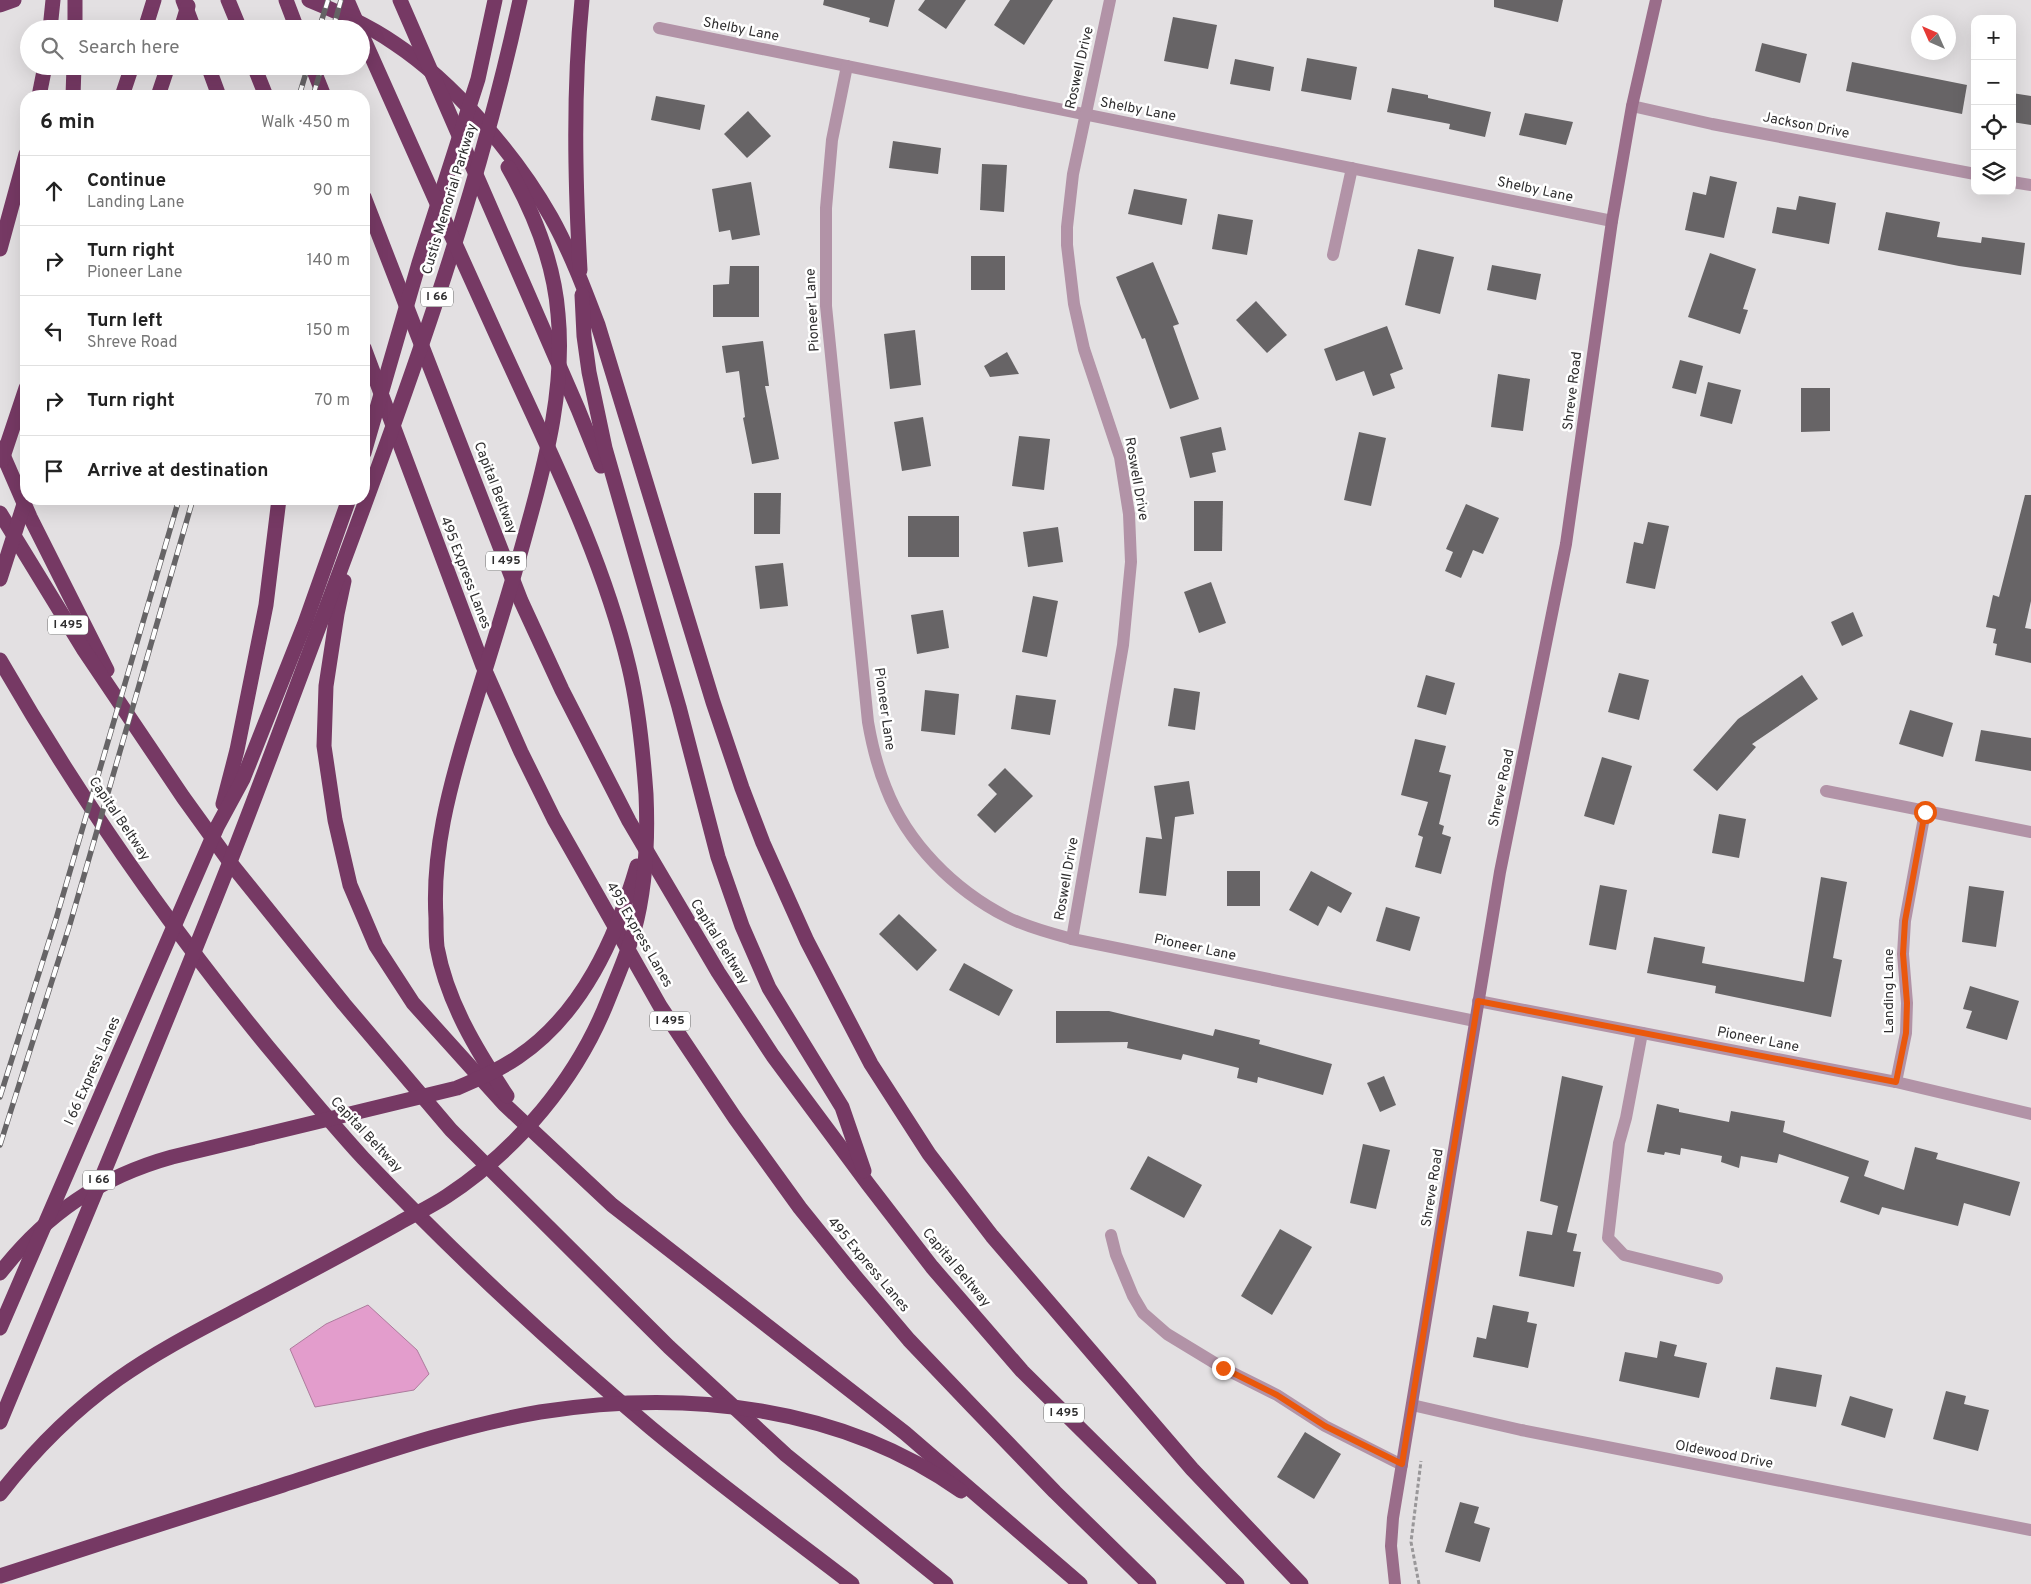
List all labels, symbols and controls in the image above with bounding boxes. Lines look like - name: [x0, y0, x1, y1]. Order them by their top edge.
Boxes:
- street label: Shelby Lane: [702, 14, 780, 46]
- north arrow: [1911, 15, 1956, 60]
- map controls: [1971, 15, 2016, 195]
- button: +: [1971, 15, 2016, 60]
- search box: [20, 20, 370, 75]
- street label: Roswell Drive: [1062, 25, 1098, 111]
- icon: search: [38, 34, 66, 62]
- text: Search here: [78, 36, 180, 60]
- button: −: [1971, 60, 2016, 105]
- street label: Shelby Lane: [1099, 94, 1177, 126]
- button: locate: [1971, 105, 2016, 150]
- text: 6 min: [40, 109, 95, 136]
- street label: Jackson Drive: [1761, 109, 1851, 143]
- text: Walk · 450 m: [261, 113, 350, 133]
- street label: Custis Memorial Parkway: [419, 121, 481, 277]
- button: layers: [1971, 150, 2016, 195]
- text: Continue: [87, 169, 166, 193]
- street label: Shelby Lane: [1495, 174, 1575, 206]
- icon: ahead: [40, 177, 68, 205]
- text: 90 m: [313, 181, 350, 201]
- text: Landing Lane: [87, 193, 184, 213]
- text: Turn right: [87, 239, 175, 263]
- icon: right: [40, 247, 68, 275]
- text: 140 m: [307, 251, 350, 271]
- text: Pioneer Lane: [87, 263, 182, 283]
- street label: Pioneer Lane: [802, 268, 824, 352]
- road number: I 66: [421, 288, 453, 306]
- text: Turn left: [87, 309, 163, 333]
- icon: left: [40, 317, 68, 345]
- text: 150 m: [307, 321, 350, 341]
- text: Shreve Road: [87, 333, 177, 353]
- street label: Shreve Road: [1560, 351, 1586, 431]
- icon: right: [40, 387, 68, 415]
- text: Turn right: [87, 389, 175, 413]
- text: 70 m: [315, 391, 350, 411]
- street label: Roswell Drive: [1120, 436, 1152, 522]
- street label: Capital Beltway: [470, 439, 520, 537]
- icon: arrive: [40, 457, 68, 485]
- text: Arrive at destination: [87, 459, 268, 483]
- street label: 495 Express Lanes: [436, 515, 494, 631]
- road number: I 495: [486, 552, 526, 570]
- road number: I 495: [48, 616, 88, 634]
- street label: Pioneer Lane: [870, 667, 898, 751]
- street label: Shreve Road: [1485, 748, 1519, 828]
- street label: Capital Beltway: [85, 774, 153, 864]
- route start: [1914, 801, 1937, 824]
- street label: Roswell Drive: [1051, 836, 1083, 922]
- street label: 495 Express Lanes: [602, 879, 676, 991]
- street label: Capital Beltway: [686, 896, 752, 988]
- street label: Pioneer Lane: [1152, 931, 1238, 965]
- street label: Landing Lane: [1881, 948, 1898, 1034]
- road number: I 495: [650, 1011, 690, 1030]
- street label: I 66 Express Lanes: [61, 1014, 125, 1128]
- street label: Pioneer Lane: [1715, 1024, 1801, 1056]
- street label: Capital Beltway: [326, 1093, 406, 1177]
- street label: Shreve Road: [1418, 1148, 1448, 1228]
- road number: I 66: [83, 1170, 115, 1190]
- street label: 495 Express Lanes: [823, 1214, 913, 1316]
- street label: Capital Beltway: [918, 1225, 994, 1311]
- route end: [1212, 1357, 1235, 1380]
- road number: I 495: [1044, 1404, 1084, 1422]
- street label: Oldewood Drive: [1674, 1437, 1774, 1473]

